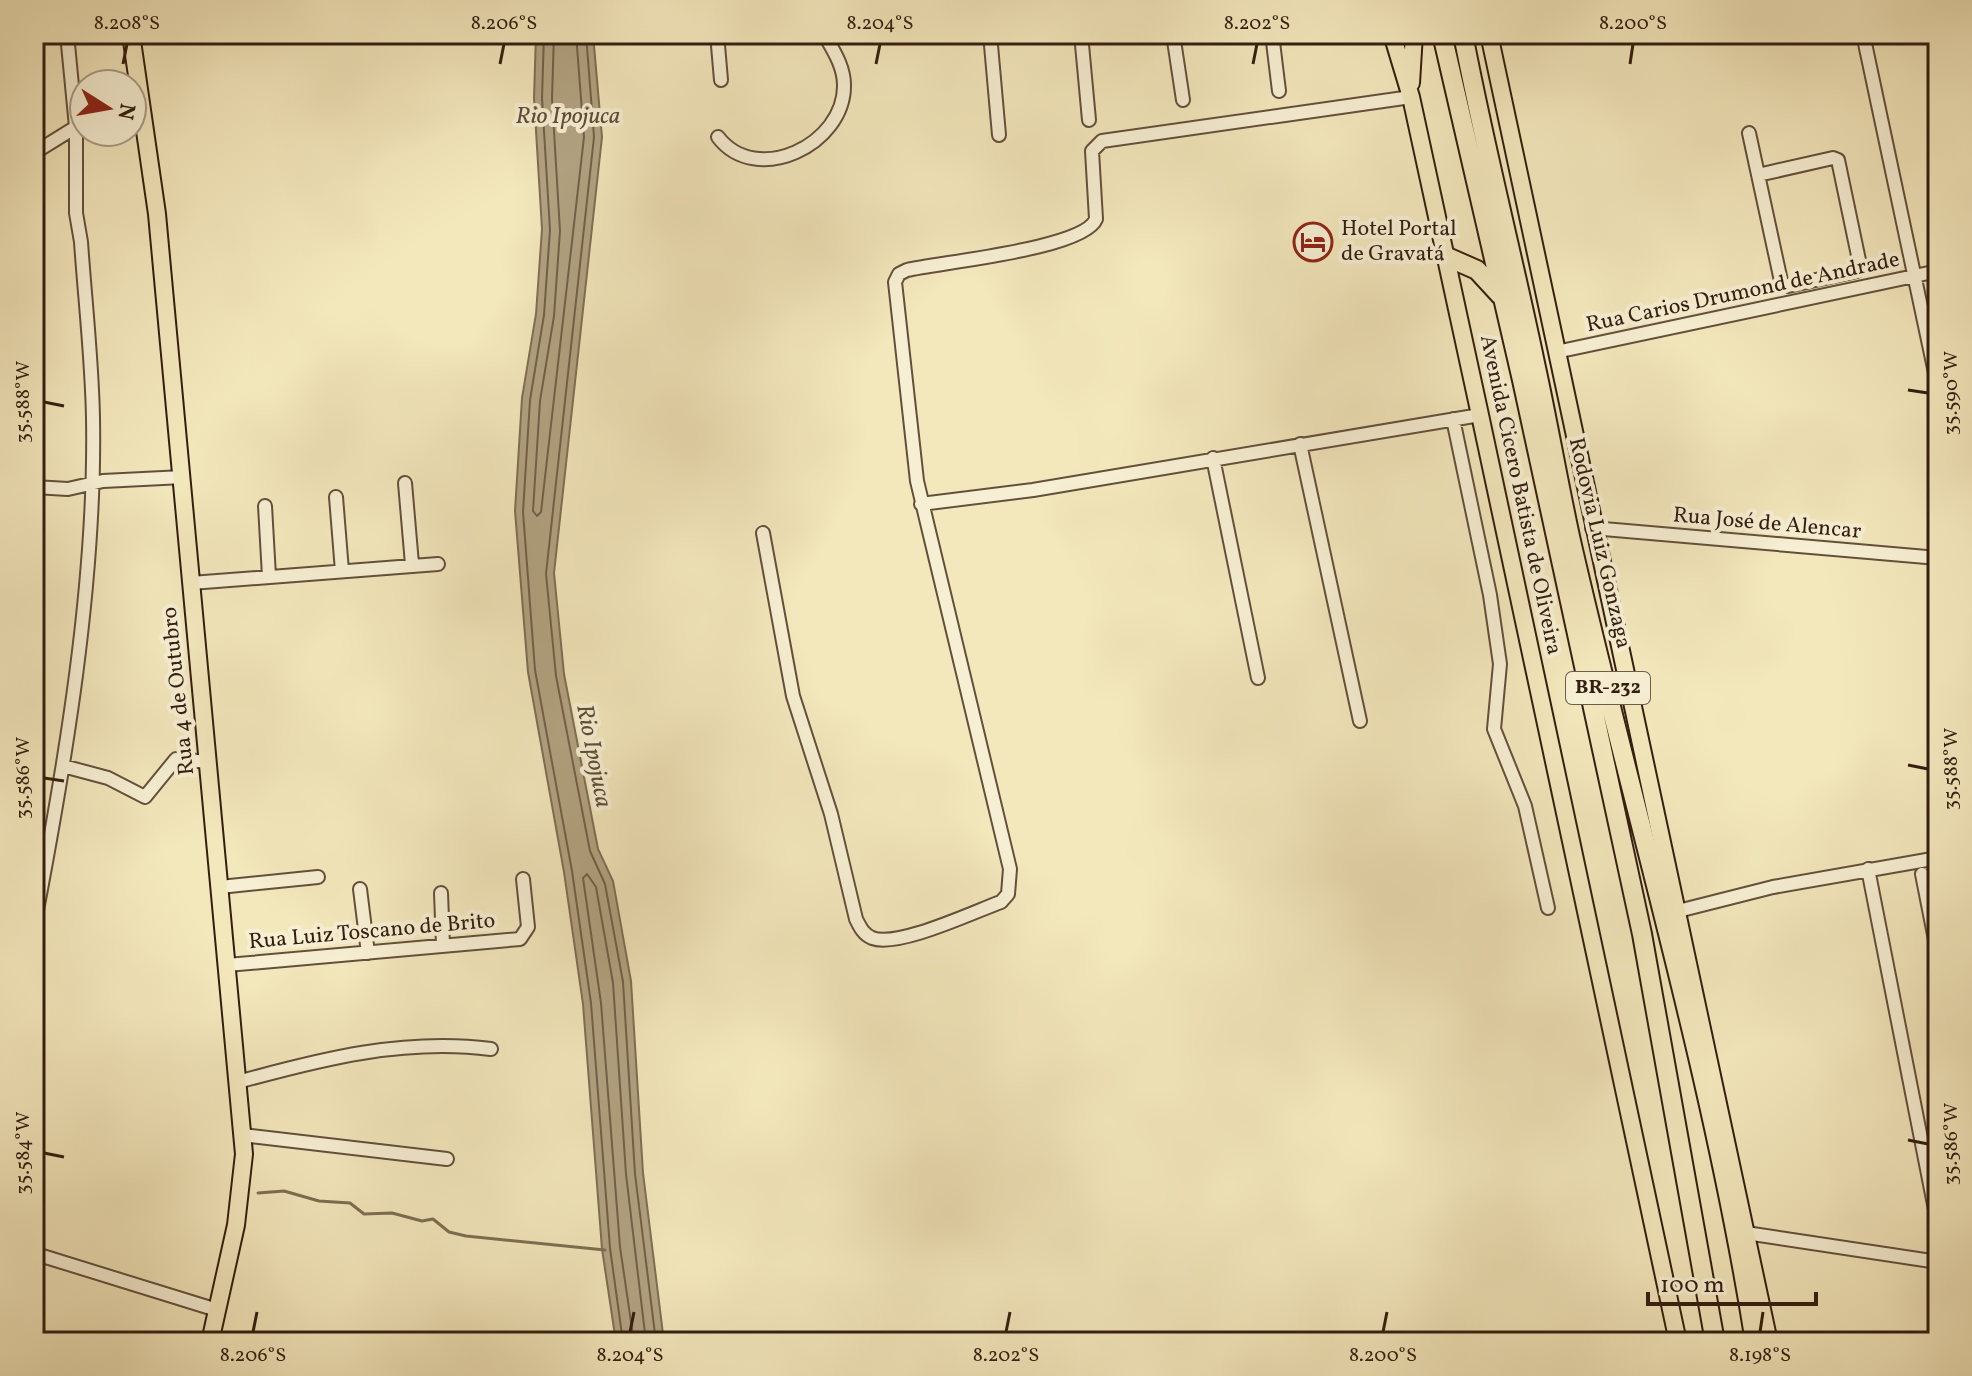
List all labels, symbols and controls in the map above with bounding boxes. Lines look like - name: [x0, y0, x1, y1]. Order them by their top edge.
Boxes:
- text: 8.208°S: [94, 10, 160, 38]
- text: 8.206°S: [471, 10, 537, 38]
- text: 8.204°S: [847, 10, 914, 38]
- text: 8.202°S: [1224, 10, 1290, 38]
- text: 8.200°S: [1599, 10, 1667, 38]
- north arrow: [68, 68, 148, 148]
- water label: Rio Ipojuca: [516, 100, 620, 134]
- text: N: [108, 101, 142, 122]
- place label: Hotel Portal de Gravatá: [1341, 214, 1457, 270]
- hotel icon: Hotel Portal de Gravatá: [1292, 221, 1334, 263]
- street label: Rua Carios Drumond de Andrade: [1583, 245, 1903, 341]
- street label: Avenida Cicero Batista de Oliveira: [1471, 332, 1569, 658]
- text: 35.590°W: [1938, 351, 1966, 435]
- text: 35.588°W: [10, 361, 38, 443]
- street label: Rodovia Luiz Gonzaga: [1560, 434, 1638, 652]
- street label: Rua José de Alencar: [1672, 500, 1862, 548]
- street label: Rua 4 de Outubro: [155, 605, 203, 777]
- road number: BR-232: [1566, 672, 1650, 704]
- water label: Rio Ipojuca: [566, 701, 620, 811]
- text: 35.588°W: [1938, 728, 1966, 810]
- text: 35.586°W: [10, 737, 38, 819]
- street label: Rua Luiz Toscano de Brito: [247, 906, 497, 958]
- text: 35.586°W: [1938, 1103, 1966, 1185]
- text: 35.584°W: [10, 1111, 38, 1195]
- scale bar: [1648, 1256, 1816, 1306]
- text: 100 m: [1660, 1269, 1725, 1303]
- text: 8.206°S: [220, 1342, 286, 1370]
- text: 8.204°S: [597, 1342, 664, 1370]
- text: 8.202°S: [973, 1342, 1039, 1370]
- text: 8.200°S: [1349, 1342, 1417, 1370]
- text: 8.198°S: [1729, 1342, 1791, 1370]

